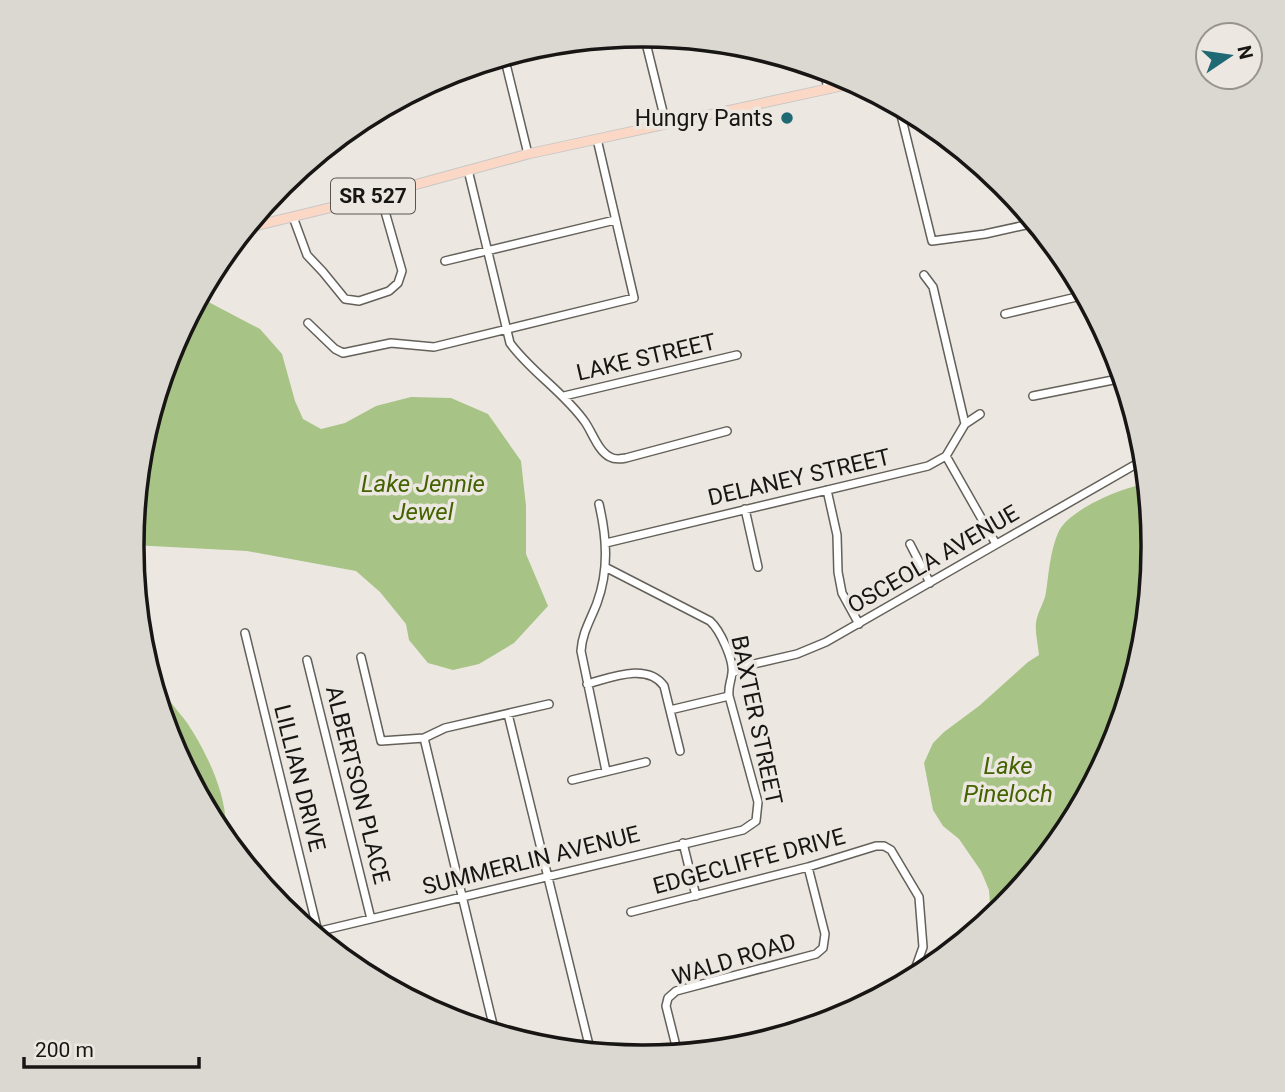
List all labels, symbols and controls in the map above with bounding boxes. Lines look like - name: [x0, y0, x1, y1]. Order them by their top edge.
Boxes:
- north arrow: [1194, 21, 1264, 91]
- text: N: [1232, 43, 1258, 61]
- place label: Hungry Pants: [635, 105, 773, 132]
- marker: Hungry Pants: [779, 110, 795, 126]
- road number: SR 527: [331, 178, 415, 214]
- street label: LAKE STREET: [574, 328, 719, 387]
- street label: DELANEY STREET: [705, 443, 893, 512]
- water label: Lake Jennie Jewel: [361, 470, 485, 526]
- street label: OSCEOLA AVENUE: [843, 500, 1023, 619]
- street label: BAXTER STREET: [725, 633, 788, 807]
- street label: ALBERTSON PLACE: [320, 683, 395, 887]
- street label: LILLIAN DRIVE: [268, 702, 331, 854]
- water label: Lake Pineloch: [963, 752, 1053, 808]
- street label: SUMMERLIN AVENUE: [420, 820, 643, 901]
- street label: EDGECLIFFE DRIVE: [650, 823, 848, 900]
- street label: WALD ROAD: [669, 928, 799, 991]
- scale bar: [24, 1026, 200, 1070]
- text: 200 m: [35, 1038, 94, 1062]

